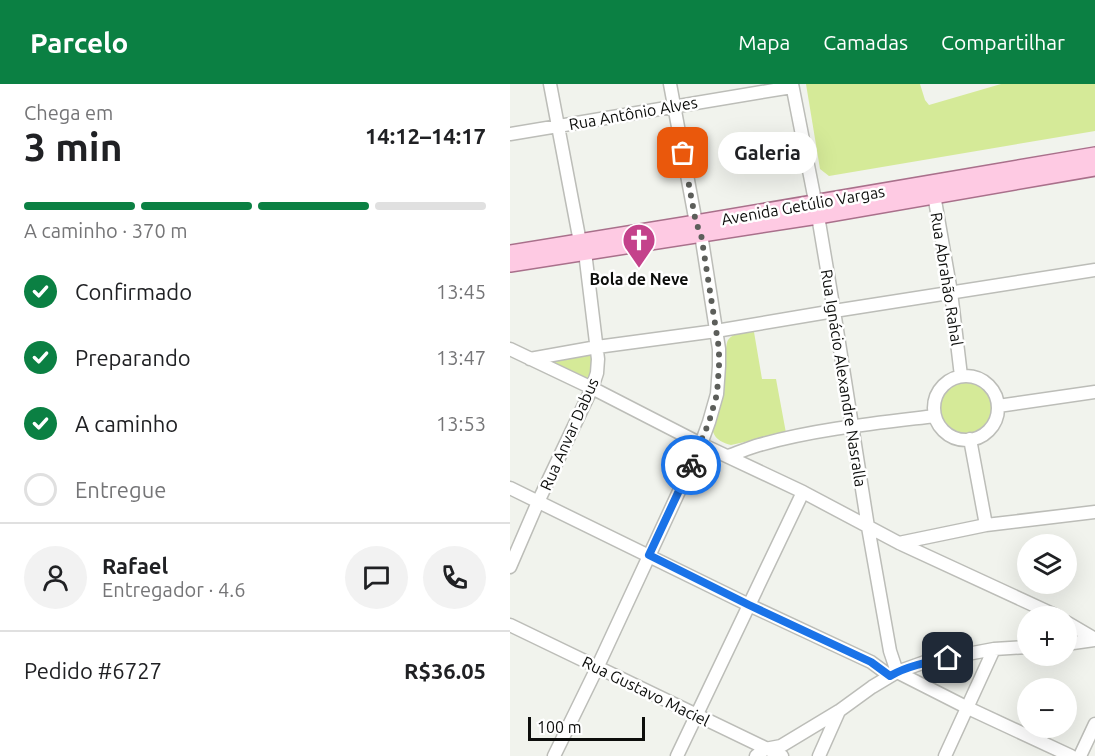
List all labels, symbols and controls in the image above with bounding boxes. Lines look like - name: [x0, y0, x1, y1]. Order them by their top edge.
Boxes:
- text: Parcelo: [30, 27, 128, 58]
- text: Mapa: [738, 30, 790, 54]
- text: Camadas: [823, 30, 908, 54]
- text: Compartilhar: [941, 30, 1065, 54]
- street label: Rua Antônio Alves: [567, 93, 699, 133]
- text: Chega em: [24, 101, 113, 124]
- text: 14:12–14:17: [365, 123, 486, 148]
- text: 3 min: [24, 125, 123, 168]
- pin: [657, 127, 708, 178]
- callout: Galeria: [719, 132, 818, 174]
- icon: bag: [666, 136, 699, 169]
- text: Galeria: [734, 141, 801, 164]
- street label: Avenida Getúlio Vargas: [720, 182, 886, 228]
- street label: Rua Abrahão Rahal: [928, 211, 966, 347]
- text: A caminho · 370 m: [24, 219, 188, 242]
- church icon: Bola de Neve: [621, 222, 657, 269]
- street label: Rua Ignácio Alexandre Nasralla: [818, 268, 870, 488]
- place label: Bola de Neve: [589, 270, 689, 288]
- icon: check: [24, 275, 57, 308]
- text: Confirmado: [75, 279, 192, 304]
- text: 13:45: [436, 280, 486, 303]
- icon: check: [24, 341, 57, 374]
- text: Preparando: [75, 345, 191, 370]
- text: 13:47: [436, 346, 486, 369]
- street label: Rua Anvar Dabus: [536, 375, 602, 493]
- icon: check: [24, 407, 57, 440]
- text: A caminho: [75, 411, 178, 436]
- text: 13:53: [436, 412, 486, 435]
- courier: [661, 435, 721, 495]
- icon: bike: [675, 449, 708, 482]
- text: Entregue: [75, 477, 166, 502]
- map controls: [1017, 534, 1077, 738]
- button: layers: [1017, 534, 1077, 594]
- button: person: [24, 546, 87, 609]
- button: chat: [345, 546, 408, 609]
- button: phone: [423, 546, 486, 609]
- text: Rafael: [102, 553, 168, 578]
- text: Entregador · 4.6: [102, 578, 245, 601]
- button: +: [1017, 606, 1077, 666]
- pin: [922, 632, 973, 683]
- icon: home: [931, 641, 964, 674]
- street label: Rua Gustavo Maciel: [579, 652, 713, 730]
- text: Pedido #6727: [24, 658, 162, 683]
- text: R$36.05: [404, 658, 486, 683]
- button: −: [1017, 678, 1077, 738]
- scale bar: [528, 714, 645, 742]
- text: 100 m: [537, 718, 582, 736]

